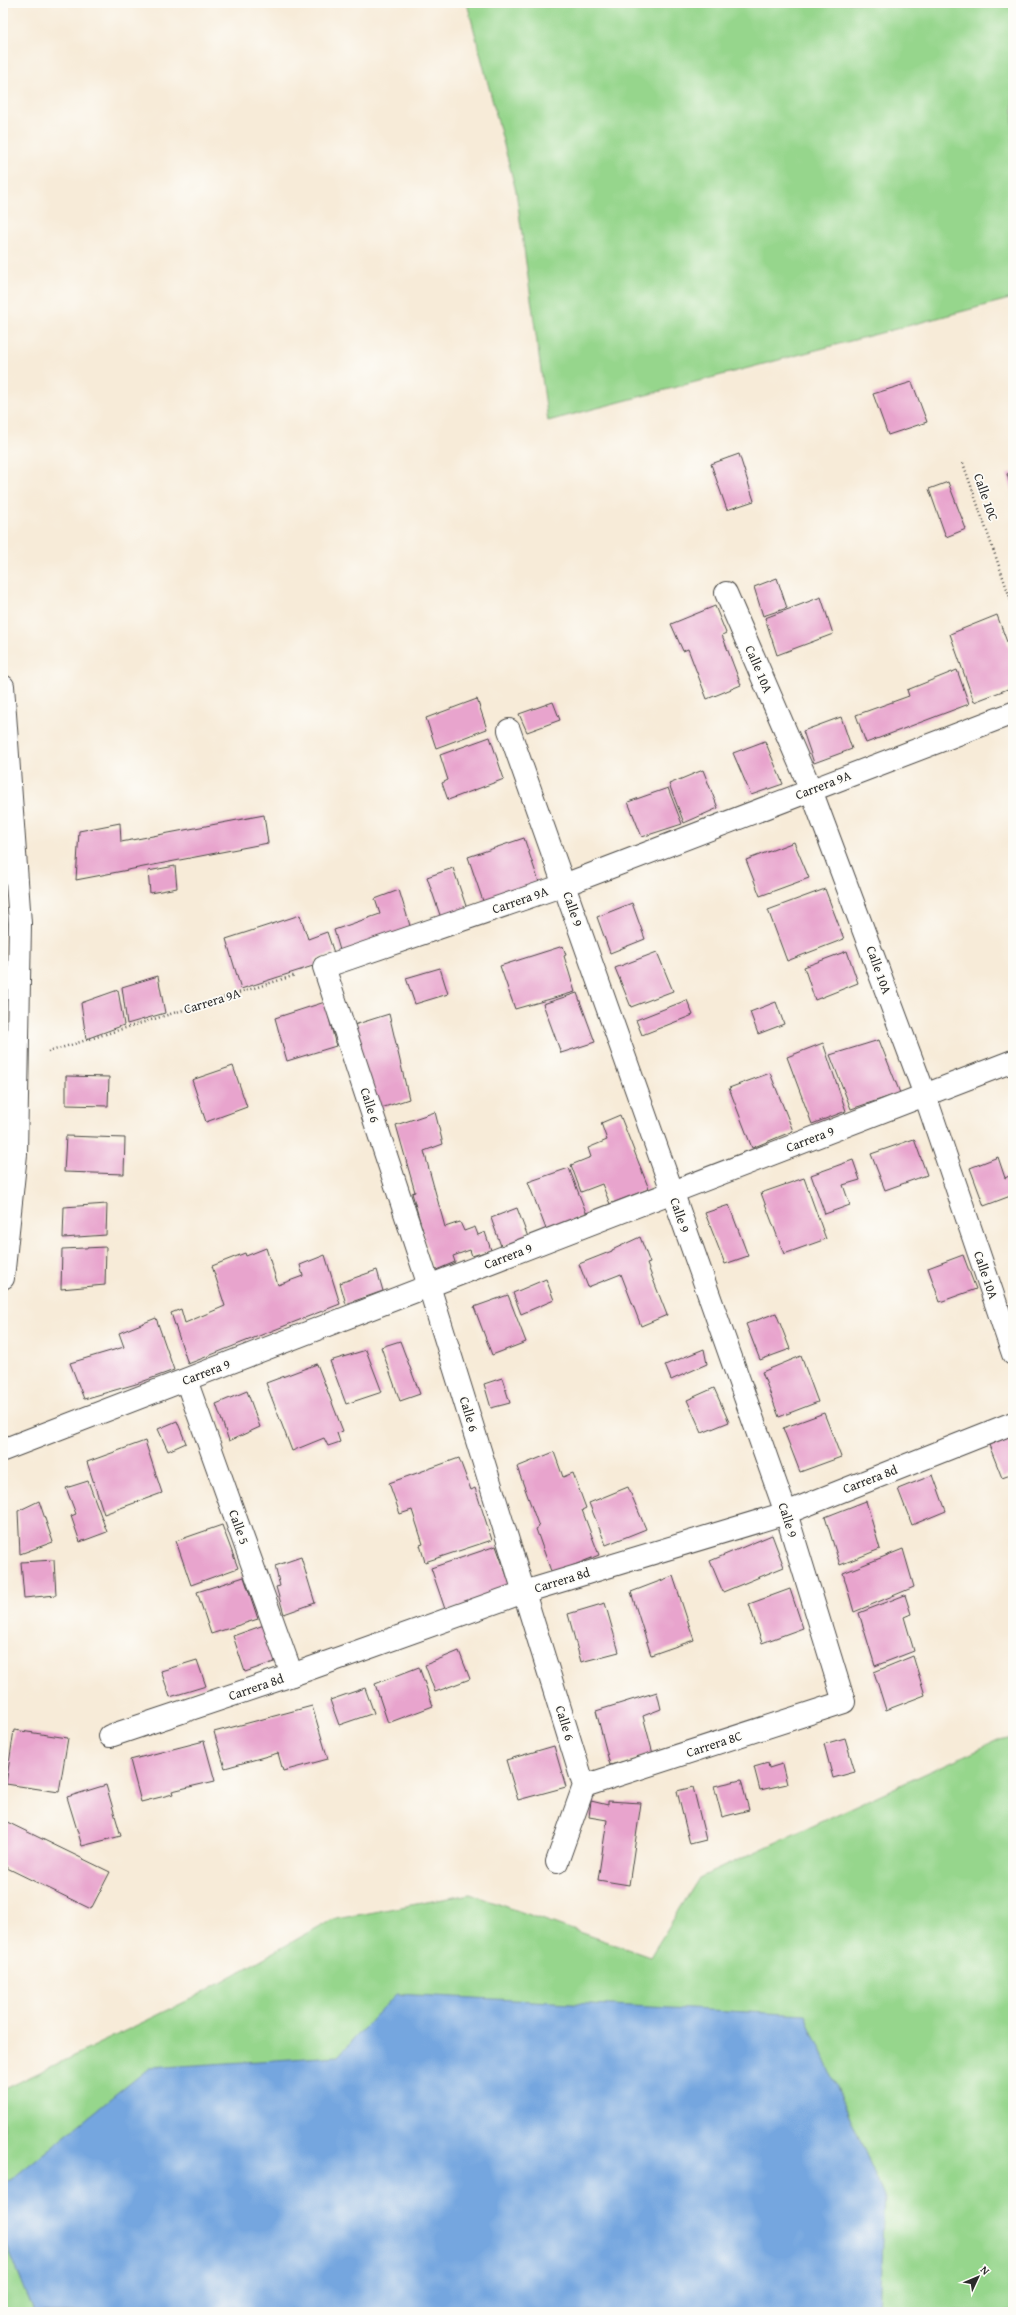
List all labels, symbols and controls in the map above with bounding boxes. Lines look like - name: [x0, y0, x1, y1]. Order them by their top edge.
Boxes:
- street label: Calle 10C: [969, 471, 1003, 523]
- street label: Calle 10A: [741, 642, 778, 696]
- street label: Carrera 9A: [792, 766, 854, 804]
- street label: Carrera 9A: [489, 882, 551, 918]
- street label: Calle 9: [558, 889, 588, 929]
- street label: Calle 10A: [862, 943, 896, 997]
- street label: Carrera 9A: [181, 983, 243, 1019]
- street label: Calle 6: [355, 1085, 385, 1125]
- street label: Carrera 9: [783, 1121, 837, 1157]
- street label: Calle 9: [665, 1195, 695, 1235]
- street label: Carrera 9: [481, 1238, 535, 1274]
- street label: Calle 10A: [969, 1248, 1003, 1302]
- street label: Carrera 9: [179, 1354, 233, 1390]
- street label: Calle 6: [455, 1394, 483, 1434]
- street label: Carrera 8d: [840, 1460, 900, 1498]
- street label: Calle 9: [773, 1500, 803, 1540]
- street label: Calle 5: [224, 1507, 254, 1547]
- street label: Carrera 8d: [532, 1563, 592, 1597]
- street label: Carrera 8d: [226, 1669, 286, 1705]
- street label: Calle 6: [551, 1703, 579, 1743]
- street label: Carrera 8C: [684, 1726, 744, 1762]
- north arrow: [958, 2257, 998, 2297]
- text: N: [977, 2262, 994, 2279]

